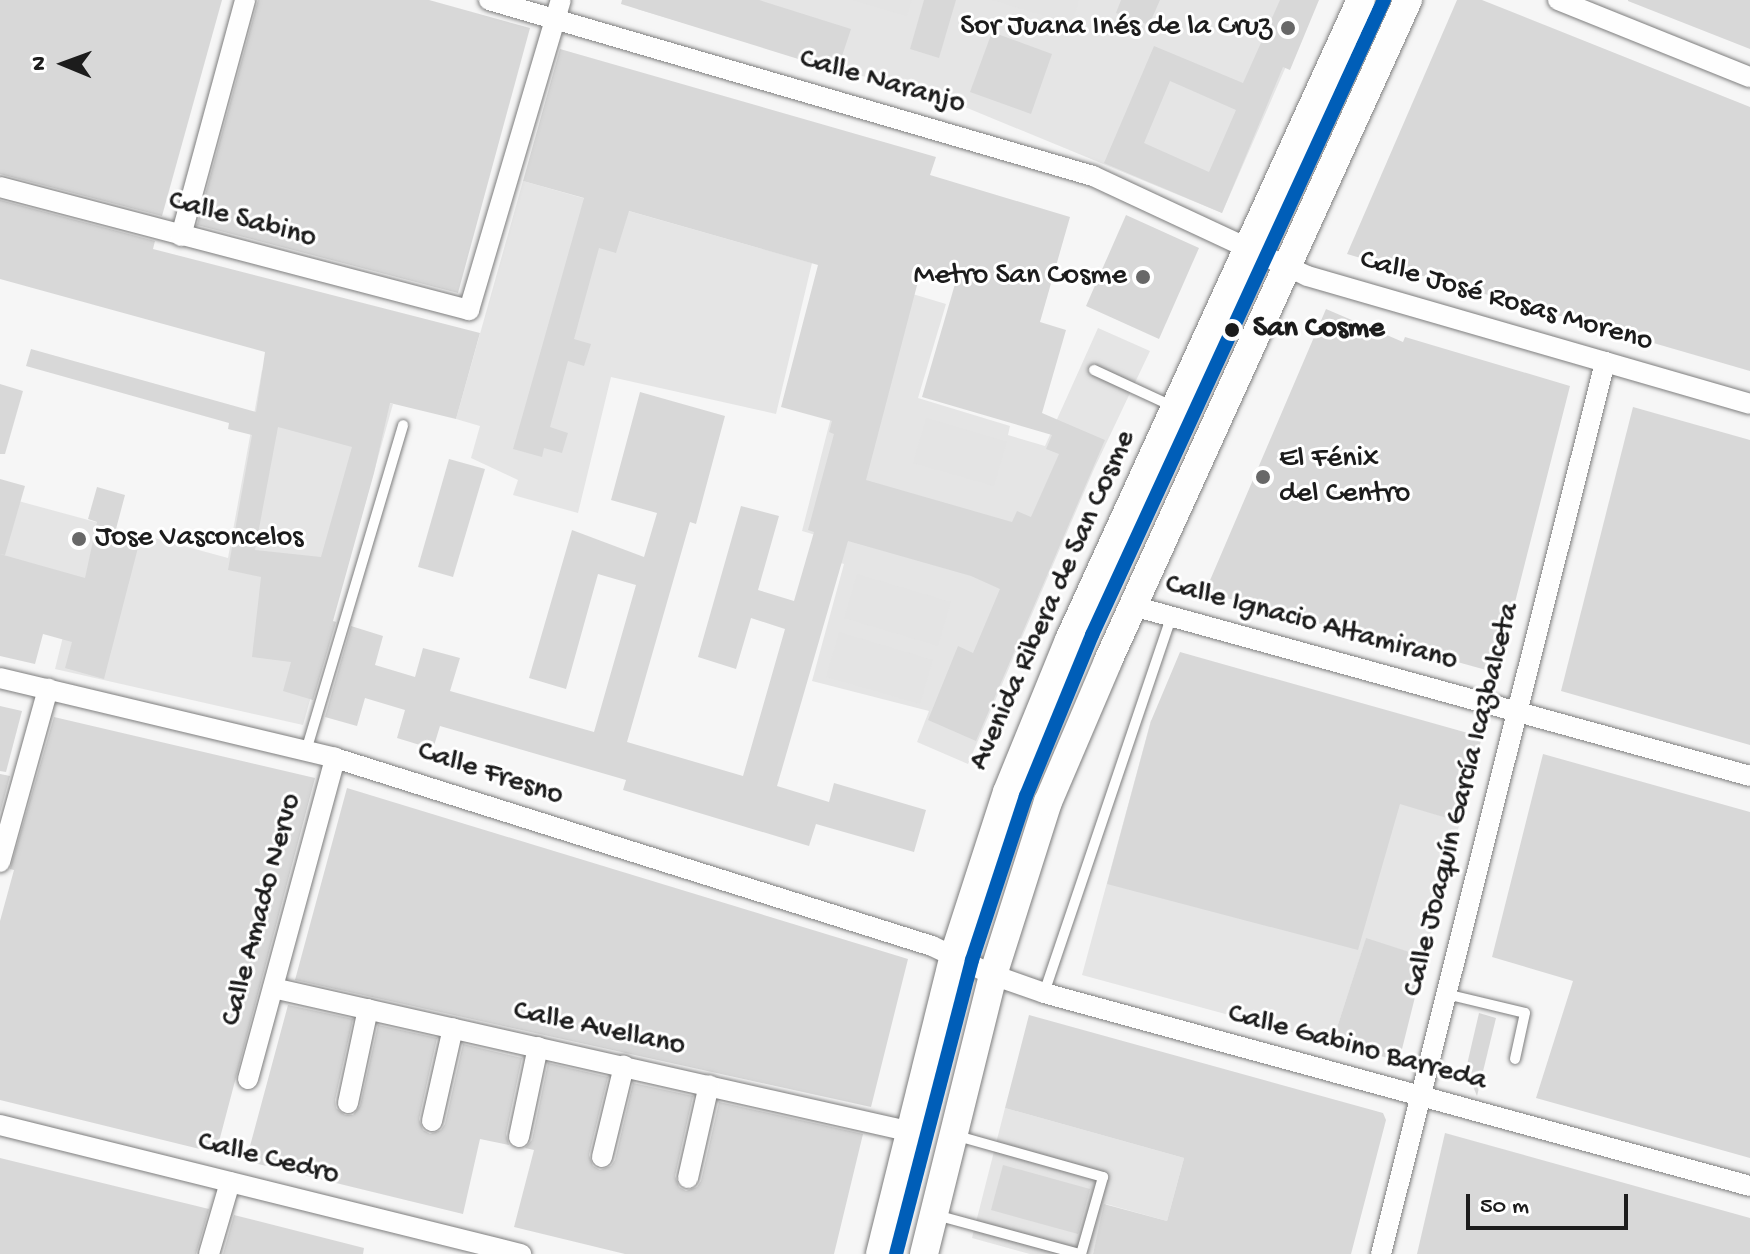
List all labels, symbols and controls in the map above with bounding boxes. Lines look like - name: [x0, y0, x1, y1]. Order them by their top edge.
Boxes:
- place label: Sor Juana Inés de la Cruz: [960, 10, 1272, 46]
- marker: Sor Juana Inés de la Cruz: [1279, 19, 1297, 37]
- north arrow: [24, 24, 104, 104]
- street label: Calle Naranjo: [795, 42, 969, 124]
- text: N: [27, 56, 53, 71]
- street label: Calle Sabino: [164, 184, 320, 258]
- street label: Calle José Rosas Moreno: [1355, 243, 1657, 361]
- place label: Metro San Cosme: [914, 259, 1127, 295]
- marker: Metro San Cosme: [1134, 268, 1152, 286]
- place label: San Cosme: [1253, 312, 1385, 348]
- marker: San Cosme: [1218, 316, 1246, 344]
- street label: Avenida Ribera de San Cosme: [963, 426, 1145, 776]
- place label: El Fénix del Centro: [1279, 442, 1410, 512]
- marker: El Fénix del Centro: [1254, 468, 1272, 486]
- place label: Jose Vasconcelos: [95, 521, 303, 557]
- marker: Jose Vasconcelos: [70, 530, 88, 548]
- street label: Calle Ignacio Altamirano: [1161, 568, 1461, 680]
- street label: Calle Joaquín García Icazbalceta: [1397, 599, 1529, 1001]
- street label: Calle Fresno: [413, 735, 567, 815]
- street label: Calle Amado Nervo: [215, 790, 311, 1030]
- street label: Calle Avellano: [510, 994, 688, 1066]
- street label: Calle Gabino Barreda: [1224, 997, 1490, 1101]
- street label: Calle Cedro: [194, 1125, 342, 1195]
- scale bar: [1470, 1178, 1632, 1228]
- text: 50 m: [1480, 1193, 1529, 1222]

